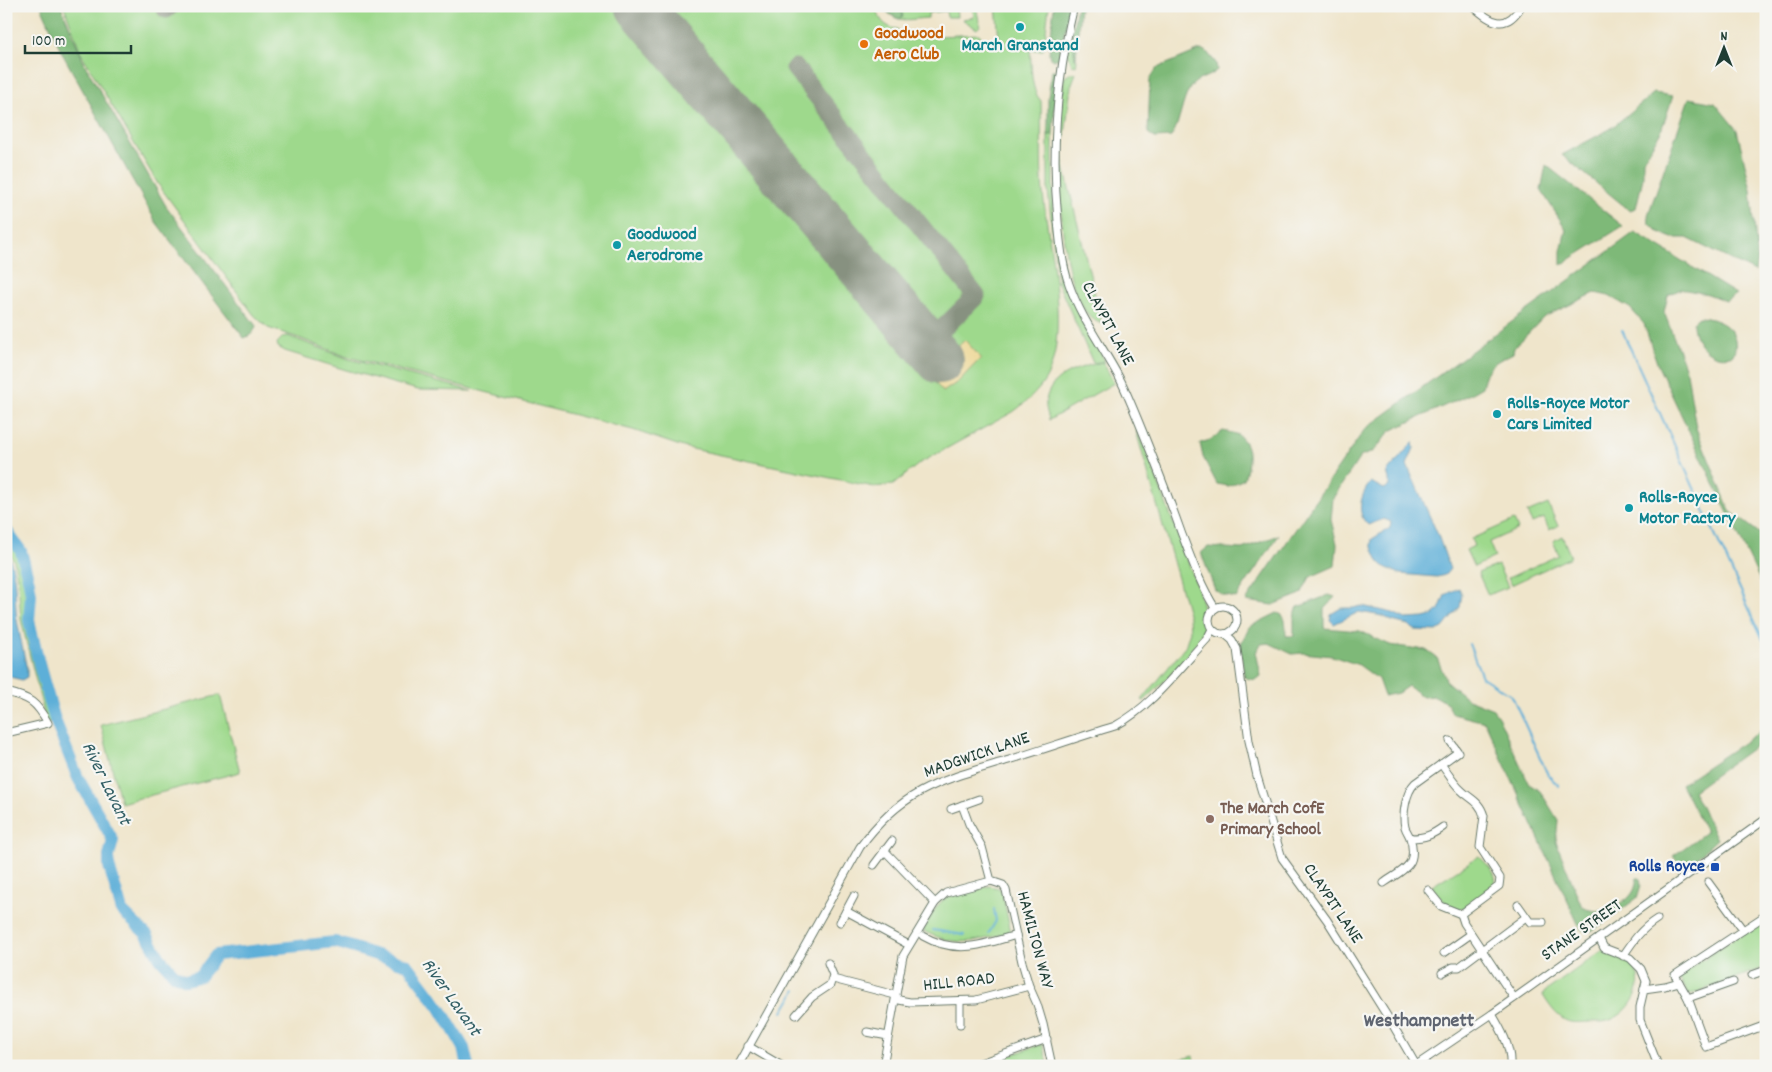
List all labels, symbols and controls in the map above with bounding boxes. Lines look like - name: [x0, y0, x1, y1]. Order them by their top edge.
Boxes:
- marker: March Granstand: [1014, 21, 1026, 33]
- scale bar: [25, 22, 131, 54]
- place label: Goodwood Aero Club: [874, 22, 944, 68]
- north arrow: [1700, 22, 1750, 72]
- text: N: [1721, 27, 1728, 47]
- text: 100 m: [32, 31, 65, 53]
- place label: March Granstand: [961, 34, 1079, 59]
- marker: Goodwood Aero Club: [858, 38, 870, 50]
- place label: Goodwood Aerodrome: [627, 223, 703, 269]
- marker: Goodwood Aerodrome: [611, 239, 623, 251]
- street label: CLAYPIT LANE: [1074, 278, 1140, 370]
- place label: Rolls-Royce Motor Cars Limited: [1507, 392, 1630, 438]
- marker: Rolls-Royce Motor Cars Limited: [1491, 408, 1503, 420]
- place label: Rolls-Royce Motor Factory: [1639, 486, 1736, 532]
- marker: Rolls-Royce Motor Factory: [1623, 502, 1635, 514]
- street label: MADGWICK LANE: [921, 726, 1033, 786]
- water label: River Lavant: [73, 738, 138, 832]
- place label: The March CofE Primary School: [1220, 797, 1325, 843]
- marker: The March CofE Primary School: [1204, 813, 1216, 825]
- place label: Rolls Royce: [1629, 855, 1705, 880]
- street label: CLAYPIT LANE: [1296, 859, 1368, 949]
- marker: Rolls Royce: [1709, 861, 1721, 873]
- street label: HAMILTON WAY: [1009, 889, 1059, 993]
- street label: STANE STREET: [1536, 894, 1628, 968]
- water label: River Lavant: [413, 954, 488, 1044]
- street label: HILL ROAD: [922, 967, 996, 999]
- district label: Westhampnett: [1364, 1008, 1475, 1036]

